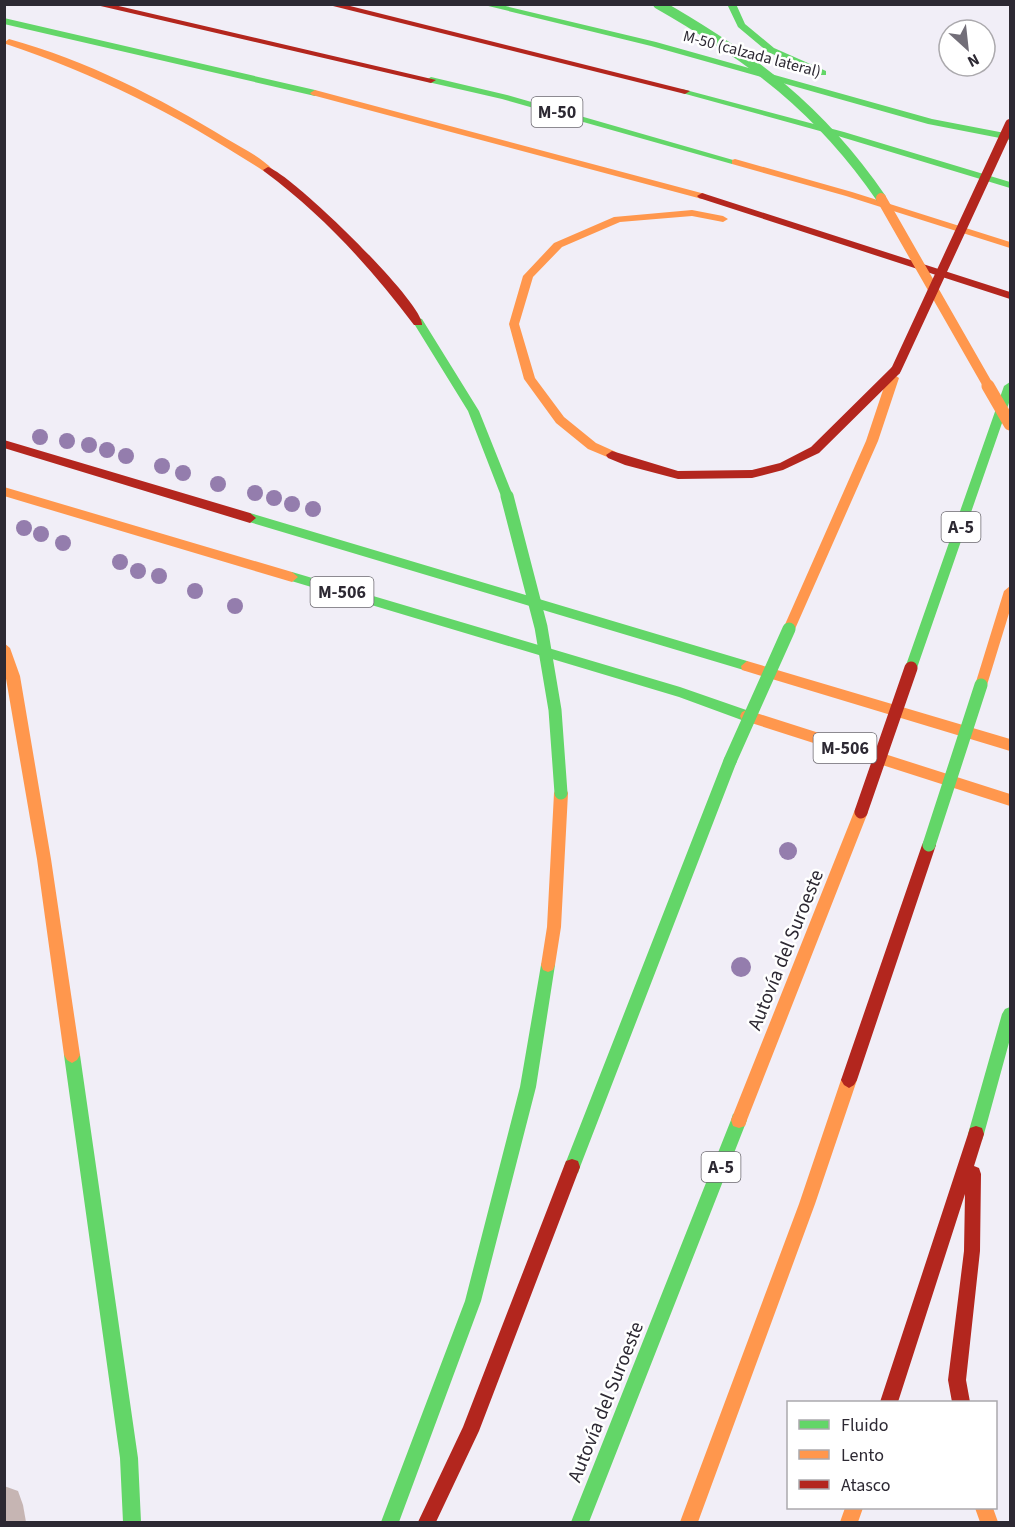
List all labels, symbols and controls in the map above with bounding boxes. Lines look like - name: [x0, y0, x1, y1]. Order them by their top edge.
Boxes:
- north arrow: [937, 18, 997, 78]
- street label: M-50 (calzada lateral): [681, 25, 823, 83]
- text: N: [964, 48, 983, 73]
- road number: M-50: [532, 97, 582, 127]
- road number: A-5: [942, 512, 980, 542]
- road number: M-506: [310, 577, 374, 607]
- road number: M-506: [814, 733, 876, 763]
- street label: Autovía del Suroeste: [741, 866, 831, 1034]
- road number: A-5: [702, 1152, 740, 1182]
- street label: Autovía del Suroeste: [561, 1318, 651, 1486]
- legend: [787, 1401, 997, 1509]
- text: Fluido: [841, 1413, 888, 1438]
- text: Lento: [841, 1443, 884, 1468]
- text: Atasco: [841, 1473, 890, 1498]

